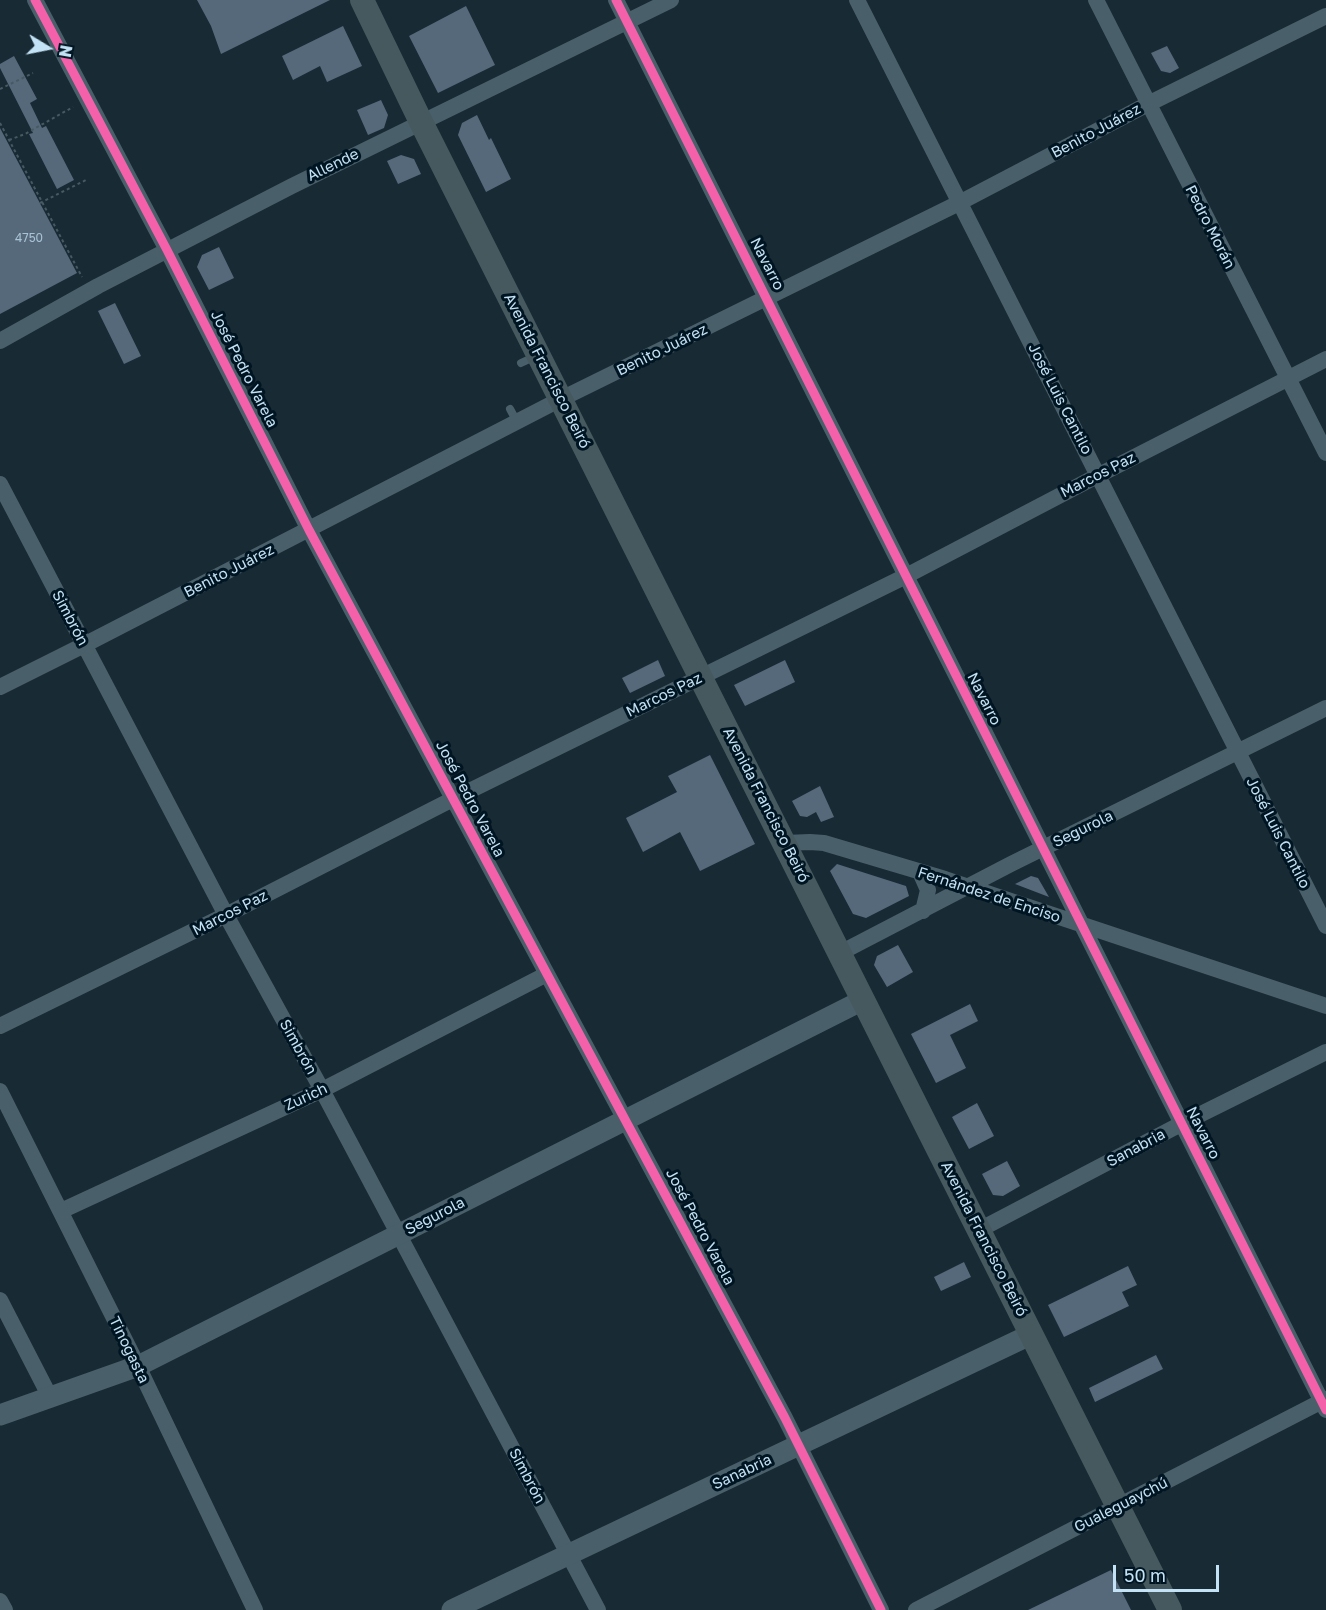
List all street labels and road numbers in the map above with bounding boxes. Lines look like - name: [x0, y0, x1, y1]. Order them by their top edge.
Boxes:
- street label: Benito Juárez: [1048, 100, 1144, 162]
- street label: Allende: [304, 145, 362, 185]
- street label: Pedro Morán: [1181, 182, 1239, 272]
- street label: Navarro: [746, 235, 788, 293]
- street label: Avenida Francisco Beiró: [500, 291, 594, 451]
- street label: José Pedro Varela: [207, 307, 281, 431]
- street label: Benito Juárez: [614, 320, 710, 380]
- street label: José Luis Cantilo: [1024, 340, 1096, 458]
- street label: Marcos Paz: [1057, 448, 1139, 502]
- street label: Benito Juárez: [181, 541, 277, 601]
- street label: Simbrón: [48, 587, 92, 649]
- street label: Marcos Paz: [623, 669, 705, 721]
- street label: Navarro: [963, 670, 1005, 728]
- street label: Avenida Francisco Beiró: [719, 725, 813, 885]
- street label: José Pedro Varela: [432, 738, 508, 860]
- street label: José Luis Cantilo: [1242, 774, 1314, 892]
- street label: Segurola: [1050, 807, 1116, 851]
- street label: Fernández de Enciso: [915, 863, 1063, 927]
- street label: Marcos Paz: [189, 886, 271, 940]
- street label: Simbrón: [276, 1016, 320, 1078]
- street label: Zurich: [282, 1079, 330, 1115]
- street label: Navarro: [1182, 1104, 1224, 1162]
- street label: Sanabria: [1104, 1125, 1168, 1171]
- street label: Avenida Francisco Beiró: [937, 1159, 1031, 1319]
- street label: José Pedro Varela: [662, 1166, 738, 1288]
- street label: Segurola: [402, 1193, 468, 1239]
- street label: Tinogasta: [105, 1314, 153, 1386]
- street label: Simbrón: [505, 1445, 549, 1507]
- street label: Sanabria: [709, 1450, 775, 1494]
- street label: Gualeguaychú: [1071, 1474, 1171, 1536]

